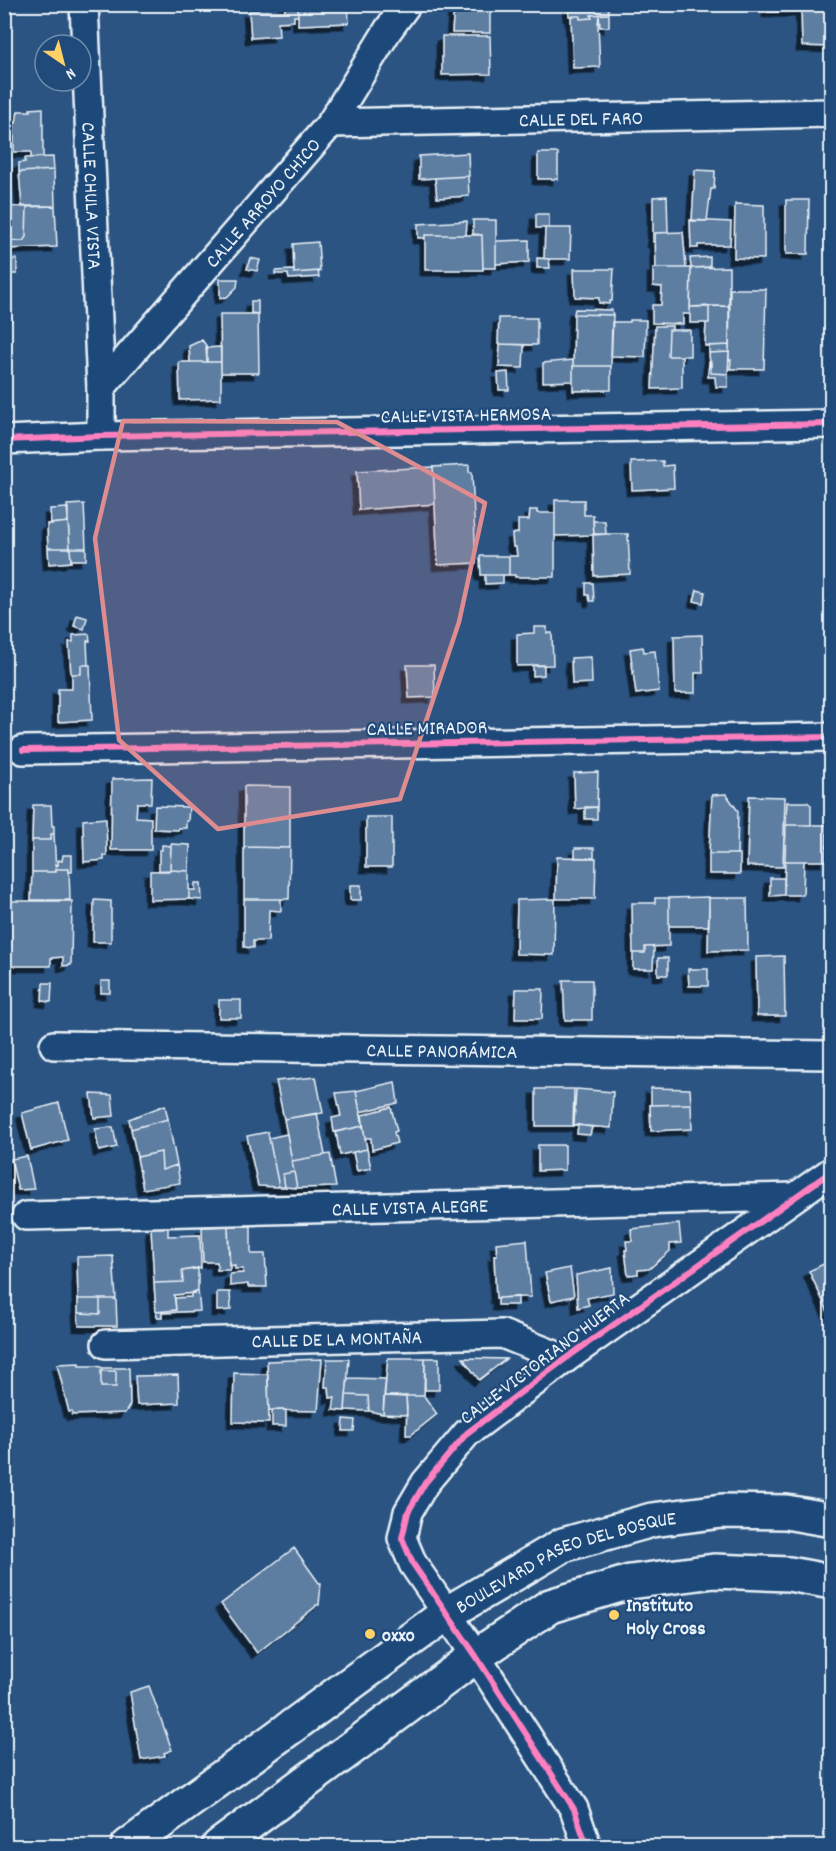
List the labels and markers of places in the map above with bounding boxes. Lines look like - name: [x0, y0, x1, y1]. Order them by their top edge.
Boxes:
- place label: Instituto Holy Cross: [626, 1593, 706, 1644]
- marker: Instituto Holy Cross: [607, 1608, 621, 1622]
- place label: oxxo: [382, 1623, 415, 1651]
- marker: oxxo: [363, 1627, 377, 1641]

